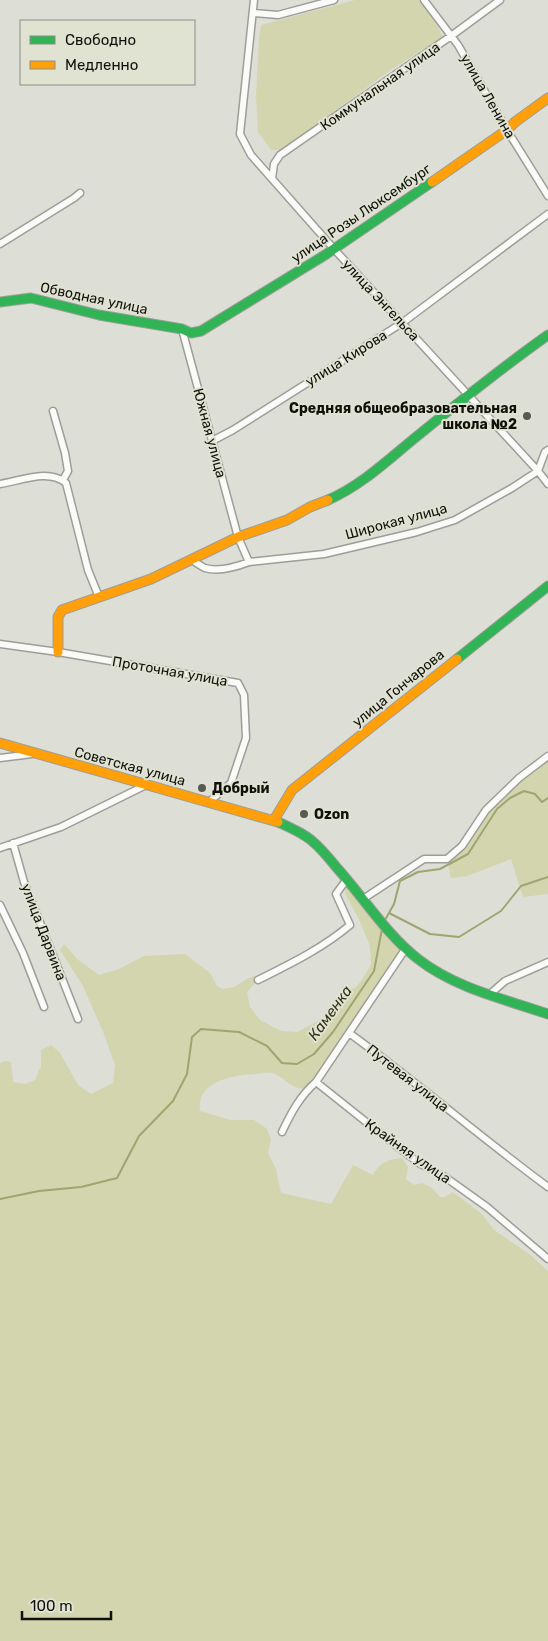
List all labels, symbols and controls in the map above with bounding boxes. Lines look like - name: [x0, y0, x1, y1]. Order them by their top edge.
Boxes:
- legend: [20, 20, 195, 85]
- text: Свободно: [65, 31, 136, 49]
- street label: Коммунальная улица: [317, 39, 443, 134]
- street label: улица Ленина: [457, 51, 519, 142]
- text: Медленно: [65, 56, 138, 74]
- street label: улица Розы Люксембург: [288, 160, 434, 267]
- street label: улица Энгельса: [338, 256, 423, 345]
- street label: Обводная улица: [39, 279, 149, 318]
- street label: улица Кирова: [302, 327, 390, 390]
- street label: Южная улица: [189, 386, 230, 480]
- place label: Средняя общеобразовательная школа №2: [289, 400, 517, 433]
- marker: Средняя общеобразовательная школа №2: [521, 410, 533, 422]
- street label: Широкая улица: [343, 500, 449, 543]
- street label: улица Гончарова: [349, 646, 448, 731]
- street label: Проточная улица: [111, 653, 229, 690]
- street label: Советская улица: [72, 743, 187, 790]
- place label: Добрый: [212, 780, 269, 797]
- marker: Добрый: [196, 782, 208, 794]
- place label: Ozon: [314, 806, 349, 823]
- marker: Ozon: [298, 808, 310, 820]
- street label: улица Дарвина: [17, 881, 70, 983]
- water label: Каменка: [304, 982, 356, 1044]
- street label: Путевая улица: [363, 1041, 452, 1116]
- street label: Крайняя улица: [361, 1115, 454, 1187]
- scale bar: [22, 1588, 111, 1620]
- text: 100 m: [30, 1597, 72, 1615]

